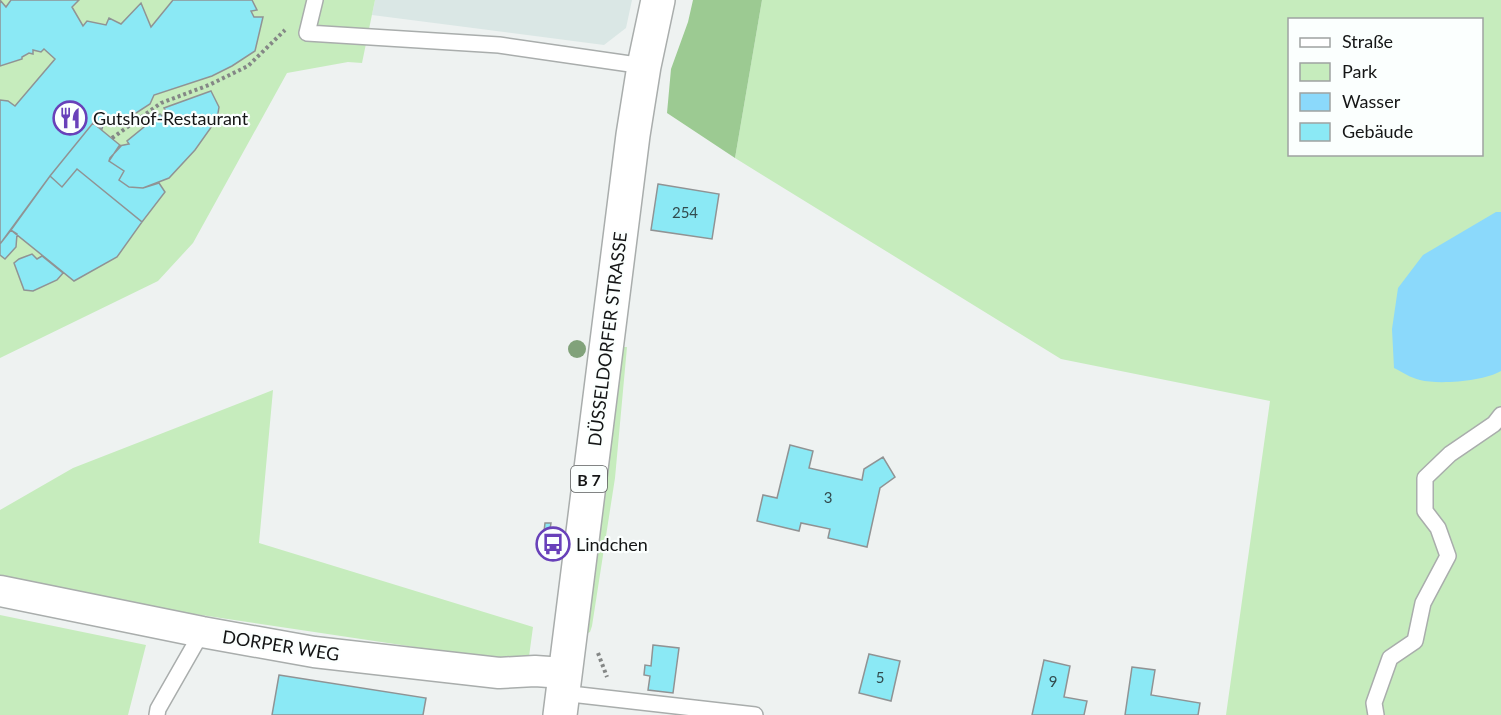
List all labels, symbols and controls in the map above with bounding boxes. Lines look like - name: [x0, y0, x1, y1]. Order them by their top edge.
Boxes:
- legend: [1288, 18, 1483, 156]
- text: Straße: [1342, 30, 1393, 52]
- text: Park: [1342, 60, 1378, 82]
- text: Wasser: [1342, 90, 1401, 112]
- restaurant icon: Gutshof-Restaurant: [52, 100, 88, 136]
- place label: Gutshof-Restaurant: [93, 107, 249, 129]
- text: Gebäude: [1342, 120, 1413, 142]
- house number: 254: [672, 203, 698, 221]
- street label: DÜSSELDORFER STRASSE: [583, 231, 631, 447]
- road number: B 7: [571, 466, 607, 492]
- house number: 3: [824, 488, 832, 506]
- bus stop icon: Lindchen: [535, 526, 571, 562]
- place label: Lindchen: [576, 533, 648, 555]
- street label: DORPER WEG: [221, 625, 341, 665]
- house number: 5: [876, 668, 884, 686]
- house number: 9: [1049, 672, 1057, 690]

